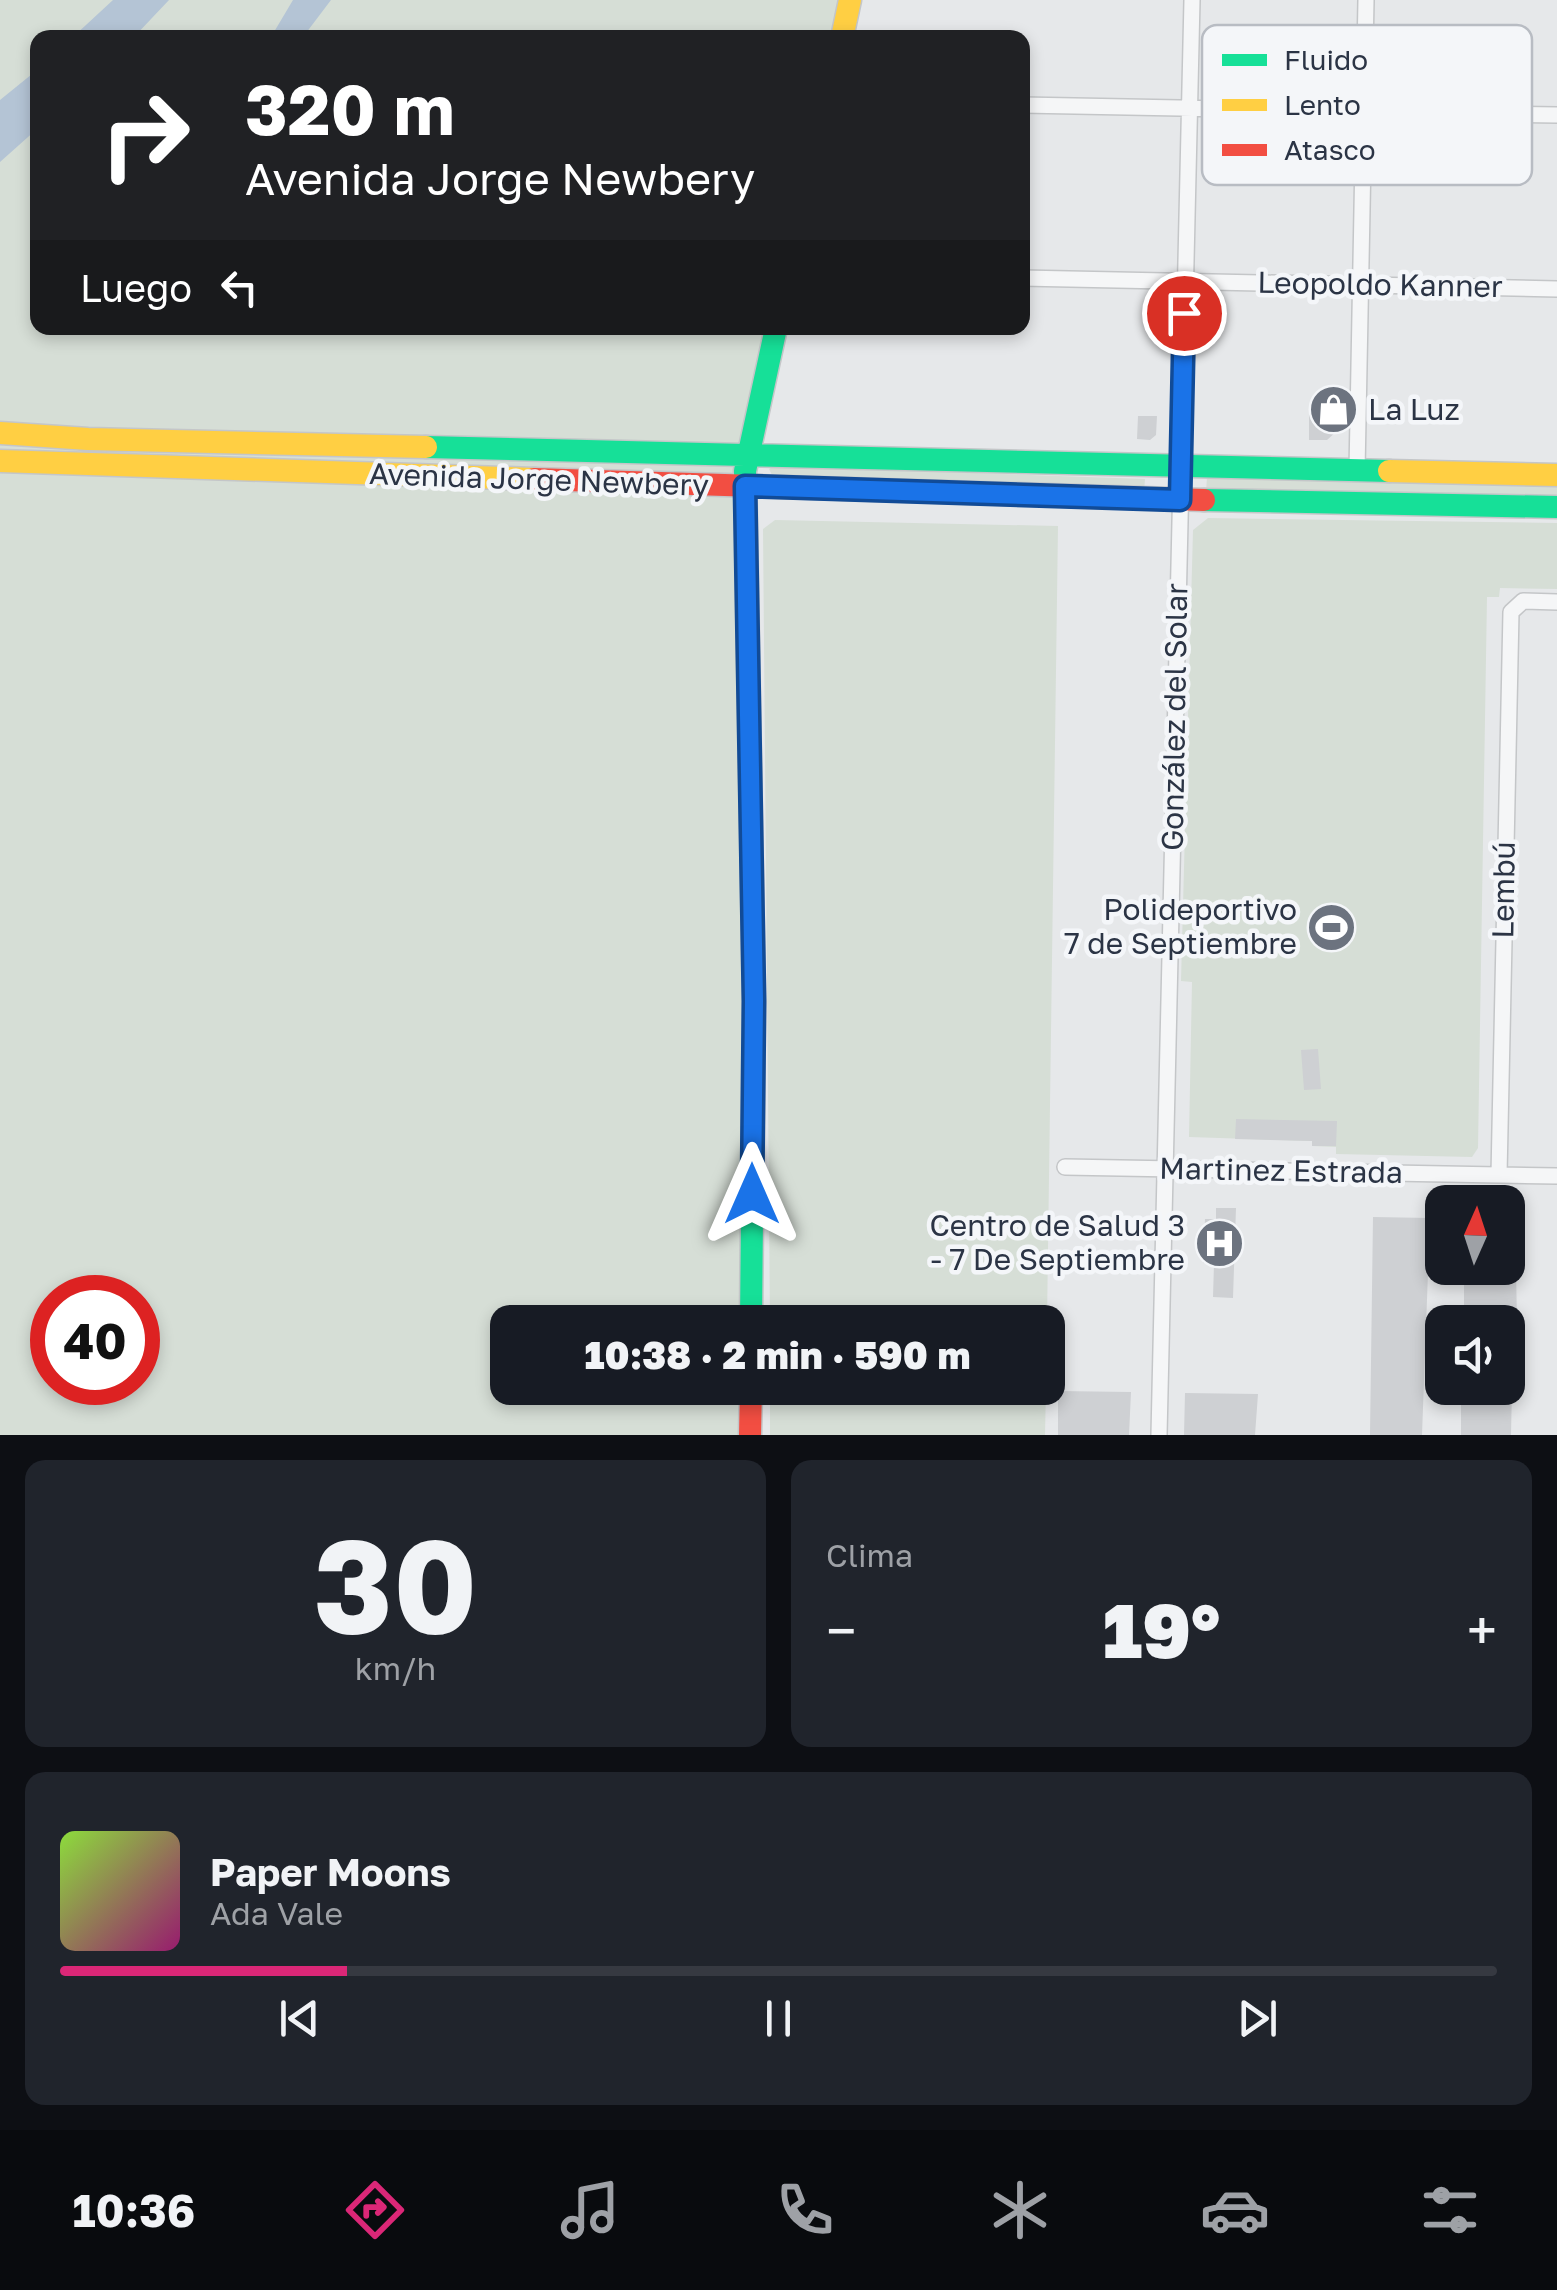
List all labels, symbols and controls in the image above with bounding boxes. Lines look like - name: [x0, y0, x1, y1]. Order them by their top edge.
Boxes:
- legend: [1202, 25, 1532, 185]
- text: Fluido: [1284, 43, 1368, 76]
- text: 320 m: [245, 66, 455, 150]
- icon: right: [80, 70, 210, 200]
- text: Lento: [1284, 88, 1361, 121]
- text: Atasco: [1284, 133, 1376, 166]
- text: Avenida Jorge Newbery: [245, 151, 755, 205]
- icon: left: [212, 260, 267, 315]
- street label: Leopoldo Kanner: [1257, 264, 1503, 304]
- text: Luego: [80, 265, 192, 310]
- pin: [1142, 271, 1227, 356]
- icon: arrive: [1157, 286, 1212, 341]
- shop icon: La Luz: [1307, 384, 1359, 436]
- place label: La Luz: [1368, 391, 1460, 427]
- street label: Avenida Jorge Newbery: [368, 455, 710, 503]
- street label: González del Solar: [1154, 583, 1194, 851]
- street label: Lembú: [1484, 841, 1522, 939]
- place label: Polideportivo 7 de Septiembre: [1064, 891, 1297, 961]
- sports icon: Polideportivo 7 de Septiembre: [1306, 901, 1358, 953]
- position arrow: [700, 1142, 804, 1246]
- street label: Martinez Estrada: [1159, 1150, 1403, 1190]
- north arrow: [1425, 1185, 1525, 1285]
- map controls: [1425, 1185, 1525, 1405]
- place label: Centro de Salud 3 - 7 De Septiembre: [929, 1207, 1185, 1277]
- hospital icon: Centro de Salud 3 - 7 De Septiembre: [1194, 1217, 1246, 1269]
- speed limit sign: 40: [30, 1275, 160, 1405]
- button: sound: [1425, 1305, 1525, 1405]
- text: 10:38 · 2 min · 590 m: [585, 1332, 970, 1377]
- text: 30: [314, 1506, 477, 1662]
- text: Clima: [826, 1536, 913, 1574]
- text: 19°: [1103, 1584, 1220, 1675]
- text: −: [826, 1597, 856, 1663]
- text: +: [1467, 1597, 1497, 1663]
- text: km/h: [355, 1649, 436, 1687]
- text: Paper Moons: [210, 1849, 451, 1894]
- text: Ada Vale: [210, 1894, 343, 1932]
- icon: previous: [272, 1991, 327, 2046]
- icon: pause: [751, 1991, 806, 2046]
- icon: next: [1230, 1991, 1285, 2046]
- icon: directions: [340, 2175, 410, 2245]
- icon: music: [555, 2175, 625, 2245]
- icon: phone: [770, 2175, 840, 2245]
- icon: climate: [985, 2175, 1055, 2245]
- icon: car: [1200, 2175, 1270, 2245]
- icon: filters: [1415, 2175, 1485, 2245]
- text: 10:36: [72, 2183, 195, 2237]

